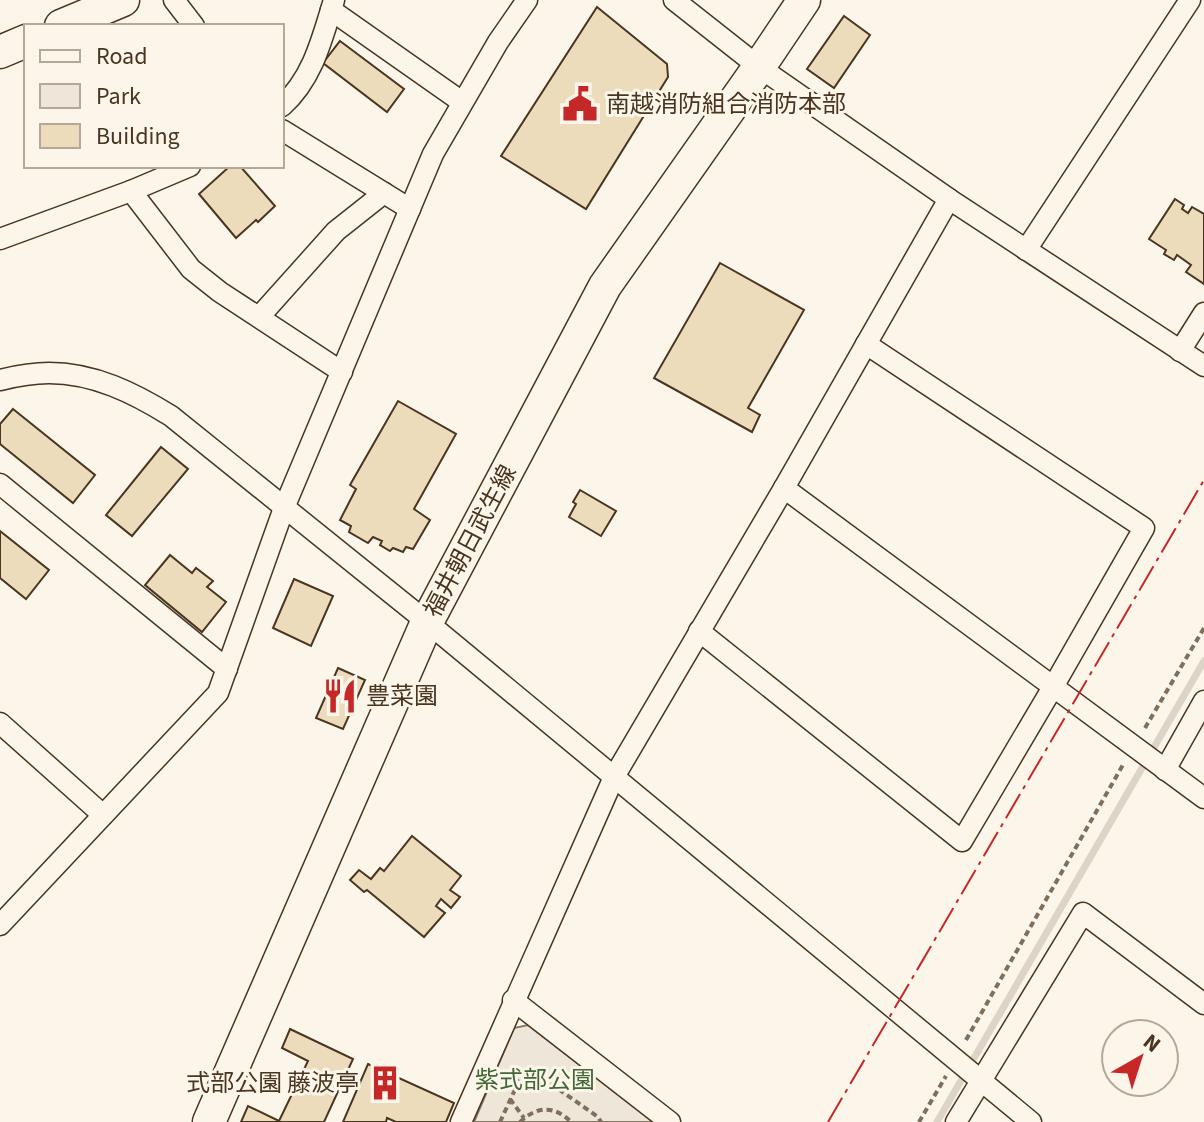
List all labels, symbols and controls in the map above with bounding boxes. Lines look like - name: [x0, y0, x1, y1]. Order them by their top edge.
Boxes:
- legend: [24, 24, 284, 168]
- text: Road: [96, 39, 148, 74]
- text: Park: [96, 79, 141, 114]
- public building icon: 南越消防組合消防本部: [561, 85, 599, 123]
- place label: 南越消防組合消防本部: [606, 87, 846, 122]
- text: Building: [96, 119, 180, 154]
- street label: 福井朝日武生線: [416, 459, 525, 624]
- restaurant icon: 豊菜園: [321, 677, 359, 715]
- place label: 豊菜園: [366, 679, 438, 714]
- north arrow: [1100, 1018, 1180, 1098]
- text: N: [1136, 1026, 1168, 1060]
- park label: 紫式部公園: [475, 1063, 595, 1098]
- building icon: 式部公園 藤波亭: [366, 1064, 404, 1102]
- place label: 式部公園 藤波亭: [186, 1066, 359, 1101]

